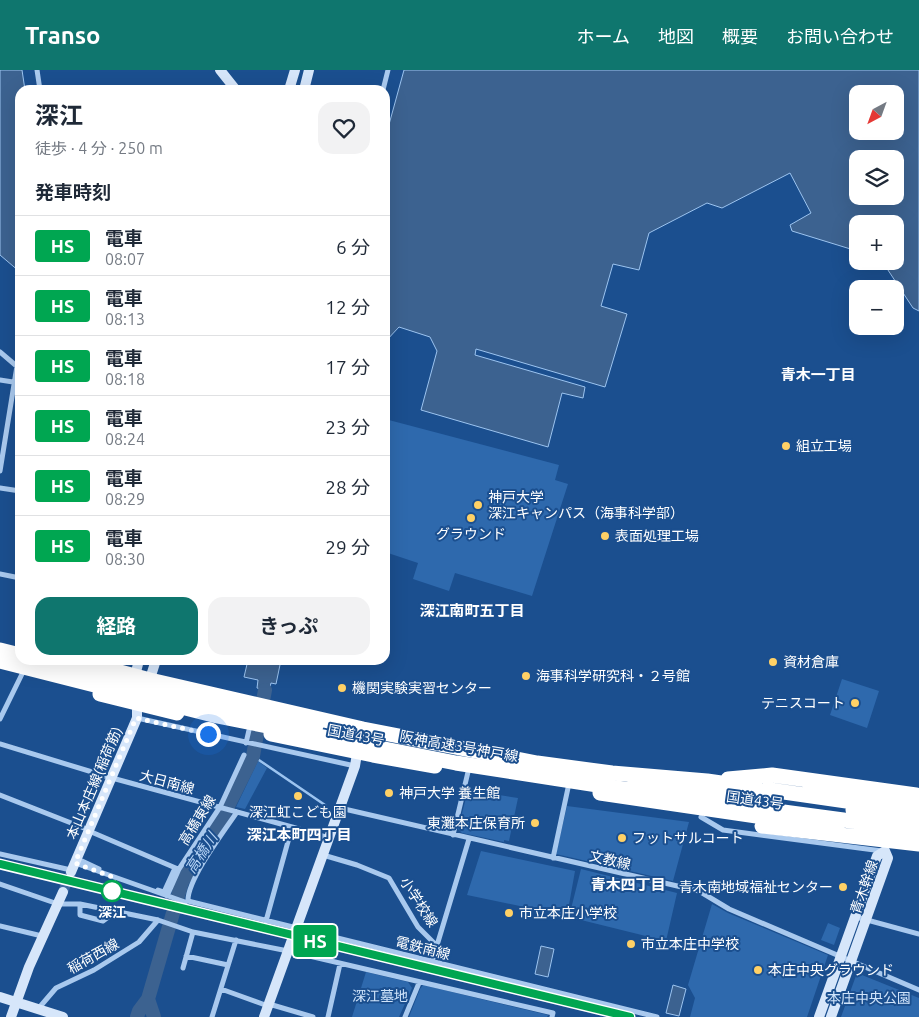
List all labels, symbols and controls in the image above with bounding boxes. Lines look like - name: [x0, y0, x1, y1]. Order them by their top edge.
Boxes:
- text: Transo: [25, 22, 100, 49]
- text: ホーム: [577, 26, 630, 46]
- text: 地図: [658, 26, 694, 46]
- text: 概要: [722, 26, 758, 46]
- text: お問い合わせ: [786, 26, 894, 46]
- north arrow: [849, 85, 904, 140]
- map controls: [849, 85, 904, 335]
- text: 深江: [35, 102, 83, 129]
- button: heart: [318, 102, 370, 154]
- text: 徒歩 · 4 分 · 250 m: [35, 139, 163, 157]
- button: layers: [849, 150, 904, 205]
- text: 発車時刻: [35, 181, 111, 203]
- button: +: [849, 215, 904, 270]
- text: 電車: [105, 227, 143, 249]
- text: HS: [51, 236, 74, 256]
- text: 6 分: [336, 236, 370, 258]
- text: 08:07: [105, 250, 145, 268]
- button: −: [849, 280, 904, 335]
- text: 電車: [105, 287, 143, 309]
- text: HS: [51, 296, 74, 316]
- text: 12 分: [325, 296, 370, 318]
- text: 08:13: [105, 310, 145, 328]
- text: 電車: [105, 347, 143, 369]
- text: HS: [51, 356, 74, 376]
- text: 17 分: [325, 356, 370, 378]
- district label: 青木一丁目: [780, 366, 856, 383]
- text: 08:18: [105, 370, 145, 388]
- text: 電車: [105, 407, 143, 429]
- text: HS: [51, 416, 74, 436]
- text: 23 分: [325, 416, 370, 438]
- text: 08:24: [105, 430, 145, 448]
- place label: 組立工場: [796, 438, 852, 454]
- marker: 組立工場: [780, 440, 792, 452]
- text: 電車: [105, 467, 143, 489]
- text: HS: [51, 476, 74, 496]
- text: 28 分: [325, 476, 370, 498]
- place label: 神戸大学 深江キャンパス（海事科学部）: [488, 489, 684, 521]
- text: 08:29: [105, 490, 145, 508]
- marker: 神戸大学 深江キャンパス（海事科学部）: [472, 499, 484, 511]
- marker: グラウンド: [465, 512, 477, 524]
- place label: グラウンド: [436, 526, 506, 542]
- text: 電車: [105, 527, 143, 549]
- place label: 表面処理工場: [615, 528, 699, 544]
- marker: 表面処理工場: [599, 530, 611, 542]
- text: HS: [51, 536, 74, 556]
- text: 29 分: [325, 536, 370, 558]
- text: 08:30: [105, 550, 145, 568]
- button: 経路: [35, 597, 198, 655]
- button: きっぷ: [208, 597, 370, 655]
- district label: 深江南町五丁目: [419, 602, 525, 619]
- place label: 資材倉庫: [783, 654, 839, 670]
- marker: 資材倉庫: [767, 656, 779, 668]
- place label: 海事科学研究科・２号館: [536, 668, 690, 684]
- marker: 海事科学研究科・２号館: [520, 670, 532, 682]
- place label: 機関実験実習センター: [352, 680, 492, 696]
- marker: 機関実験実習センター: [336, 682, 348, 694]
- place label: テニスコート: [761, 695, 845, 711]
- marker: テニスコート: [849, 697, 861, 709]
- your location: [196, 722, 221, 747]
- street label: 国道43号: [326, 722, 386, 748]
- street label: 本山本庄線(稲荷筋): [63, 724, 125, 842]
- street label: 阪神高速3号神戸線: [399, 728, 519, 764]
- street label: 大日南線: [138, 767, 196, 797]
- place label: 神戸大学 養生館: [399, 785, 500, 801]
- marker: 神戸大学 養生館: [383, 787, 395, 799]
- street label: 国道43号: [725, 788, 785, 812]
- marker: 深江虹こども園: [292, 790, 304, 802]
- street label: 高橋東線: [175, 792, 219, 848]
- place label: 深江虹こども園: [249, 804, 347, 820]
- place label: 東灘本庄保育所: [427, 815, 525, 831]
- marker: 東灘本庄保育所: [529, 817, 541, 829]
- district label: 深江本町四丁目: [246, 826, 352, 843]
- water label: 高橋川: [182, 828, 221, 877]
- place label: フットサルコート: [632, 830, 744, 846]
- marker: フットサルコート: [616, 832, 628, 844]
- street label: 文教線: [588, 847, 632, 873]
- street label: 青木幹線: [847, 858, 881, 916]
- street label: 小学校線: [397, 874, 441, 930]
- district label: 青木四丁目: [590, 876, 666, 893]
- place label: 青木南地域福祉センター: [679, 879, 833, 895]
- marker: 深江: [101, 880, 123, 902]
- marker: 青木南地域福祉センター: [837, 881, 849, 893]
- place label: 深江: [98, 904, 126, 920]
- place label: 市立本庄小学校: [519, 905, 617, 921]
- marker: 市立本庄小学校: [503, 907, 515, 919]
- line badge: HS: [292, 925, 338, 957]
- text: HS: [303, 931, 327, 951]
- street label: 電鉄南線: [394, 933, 452, 963]
- street label: 稲荷西線: [65, 935, 121, 977]
- place label: 市立本庄中学校: [641, 936, 739, 952]
- marker: 市立本庄中学校: [625, 938, 637, 950]
- place label: 本庄中央グラウンド: [768, 962, 894, 978]
- marker: 本庄中央グラウンド: [752, 964, 764, 976]
- park label: 深江墓地: [352, 988, 408, 1004]
- park label: 本庄中央公園: [827, 990, 911, 1006]

